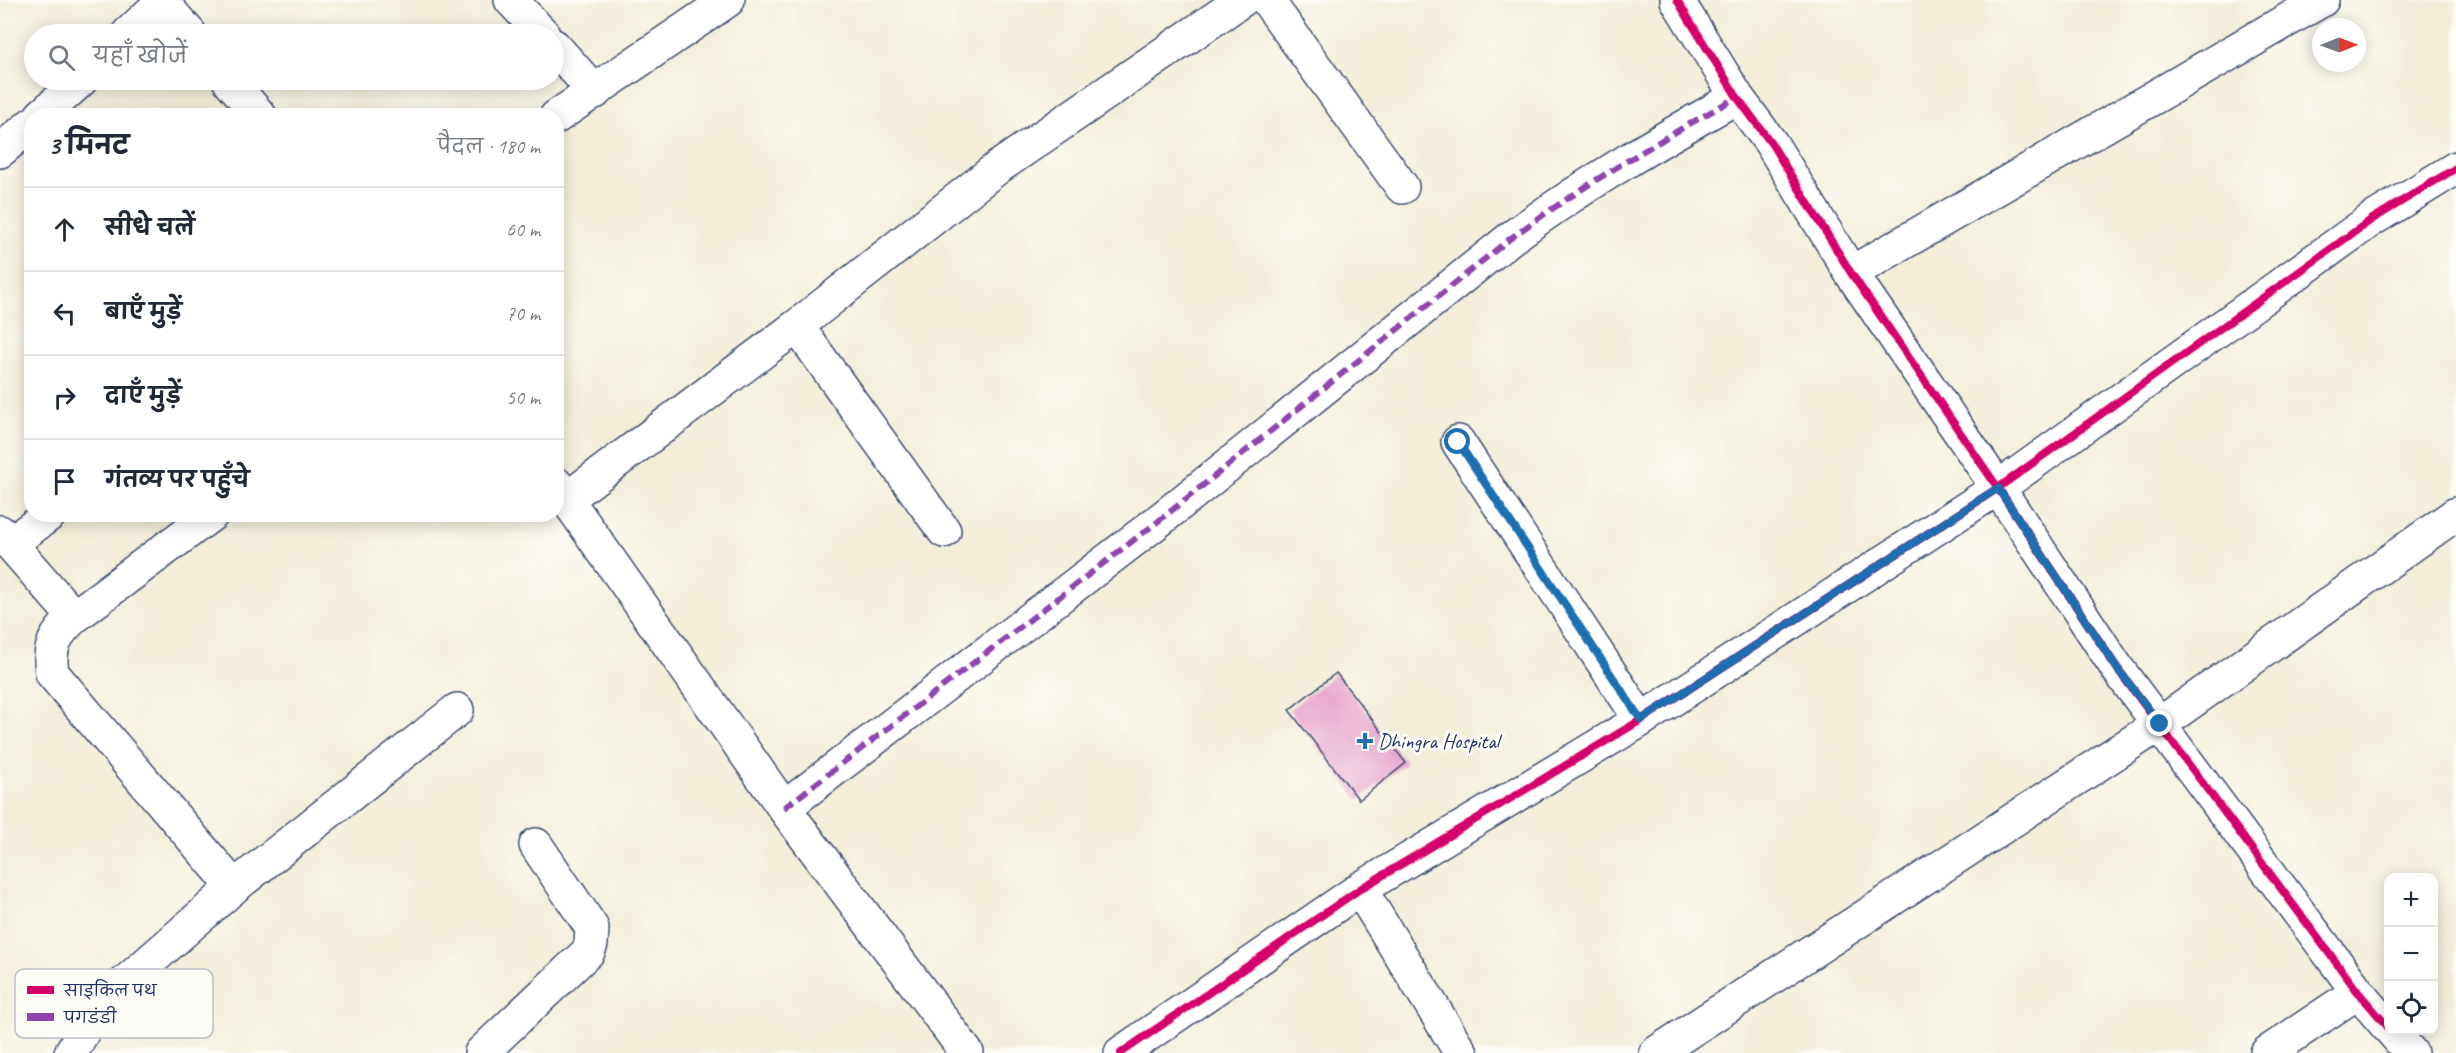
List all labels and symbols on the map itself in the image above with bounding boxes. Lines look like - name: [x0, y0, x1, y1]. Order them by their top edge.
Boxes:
- north arrow: [2312, 18, 2366, 72]
- route start: [1444, 428, 1470, 454]
- route end: [2146, 710, 2172, 736]
- place label: Dhingra Hospital: [1378, 728, 1503, 754]
- marker: Dhingra Hospital: [1356, 732, 1374, 750]
- legend: [15, 969, 213, 1038]
- text: साइकिल पथ: [63, 979, 158, 1001]
- text: पगडंडी: [63, 1006, 118, 1028]

